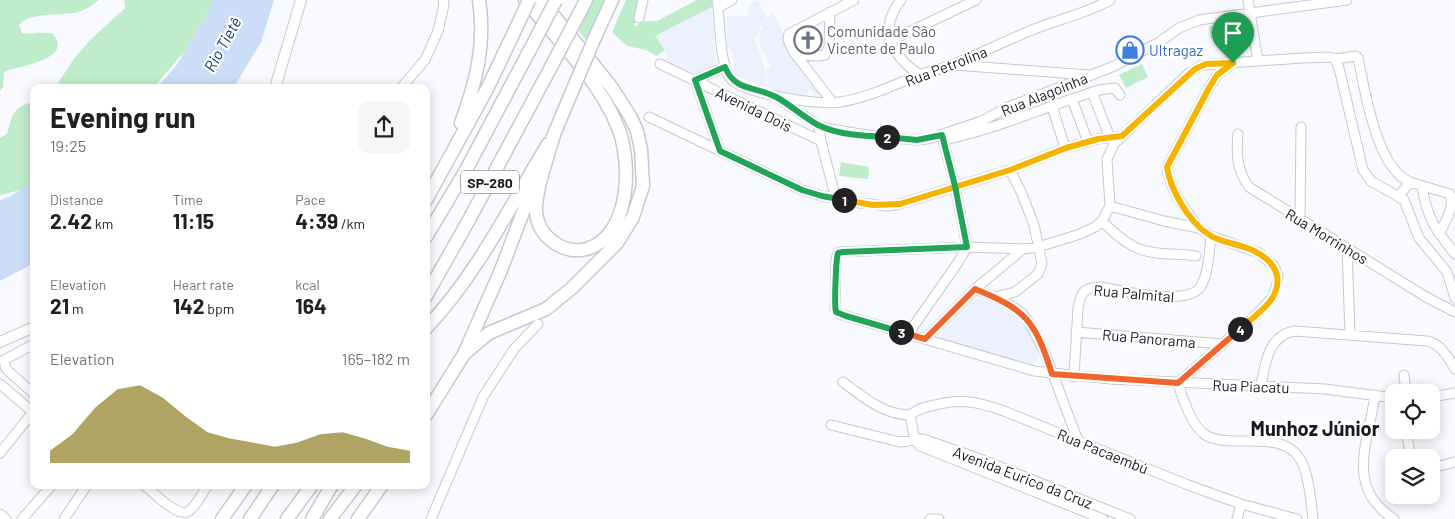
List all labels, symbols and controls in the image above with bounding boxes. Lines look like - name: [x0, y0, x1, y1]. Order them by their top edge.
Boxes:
- pin: [1212, 12, 1254, 63]
- water label: Rio Tietê: [199, 13, 245, 75]
- icon: arrive: [1219, 19, 1247, 47]
- place label: Comunidade São Vicente de Paulo: [827, 22, 936, 57]
- church icon: Comunidade São Vicente de Paulo: [793, 25, 823, 55]
- shop icon: Ultragaz: [1115, 35, 1145, 65]
- place label: Ultragaz: [1149, 41, 1203, 59]
- street label: Rua Petrolina: [902, 42, 990, 90]
- street label: Rua Alagoinha: [998, 68, 1090, 120]
- street label: Avenida Dois: [713, 83, 795, 135]
- text: Evening run: [50, 100, 196, 134]
- button: share: [358, 101, 410, 153]
- pin: 2: [874, 124, 900, 150]
- text: 2: [884, 129, 891, 146]
- text: 19:25: [50, 136, 86, 155]
- road number: SP-280: [461, 170, 519, 193]
- pin: 1: [832, 188, 856, 212]
- text: Distance: [50, 191, 103, 208]
- text: Time: [173, 191, 203, 208]
- text: Pace: [295, 191, 325, 208]
- text: 1: [842, 192, 847, 209]
- street label: Rua Morrinhos: [1283, 204, 1371, 268]
- text: 2.42: [50, 208, 92, 233]
- text: 11:15: [173, 208, 214, 233]
- text: 4:39: [295, 208, 338, 233]
- text: km: [92, 215, 113, 232]
- text: /km: [338, 215, 365, 232]
- text: Elevation: [50, 276, 106, 293]
- text: Heart rate: [173, 276, 234, 293]
- text: kcal: [295, 276, 320, 293]
- street label: Rua Palmital: [1093, 281, 1175, 305]
- text: 21: [50, 293, 69, 318]
- text: 142: [173, 293, 205, 318]
- text: 164: [295, 293, 327, 318]
- text: m: [69, 300, 83, 317]
- text: bpm: [205, 300, 234, 317]
- pin: 4: [1228, 316, 1252, 342]
- pin: 3: [888, 320, 914, 344]
- text: 4: [1236, 321, 1245, 338]
- text: 3: [898, 324, 905, 341]
- street label: Rua Panorama: [1102, 325, 1196, 351]
- text: Elevation: [50, 349, 114, 368]
- text: 165–182 m: [342, 349, 410, 368]
- street label: Rua Piacatu: [1212, 376, 1290, 396]
- map controls: [1385, 384, 1440, 504]
- button: locate: [1385, 384, 1440, 439]
- district label: Munhoz Júnior: [1251, 416, 1380, 440]
- street label: Rua Pacaembú: [1055, 425, 1151, 477]
- street label: Avenida Eurico da Cruz: [951, 442, 1096, 512]
- button: layers: [1385, 449, 1440, 504]

